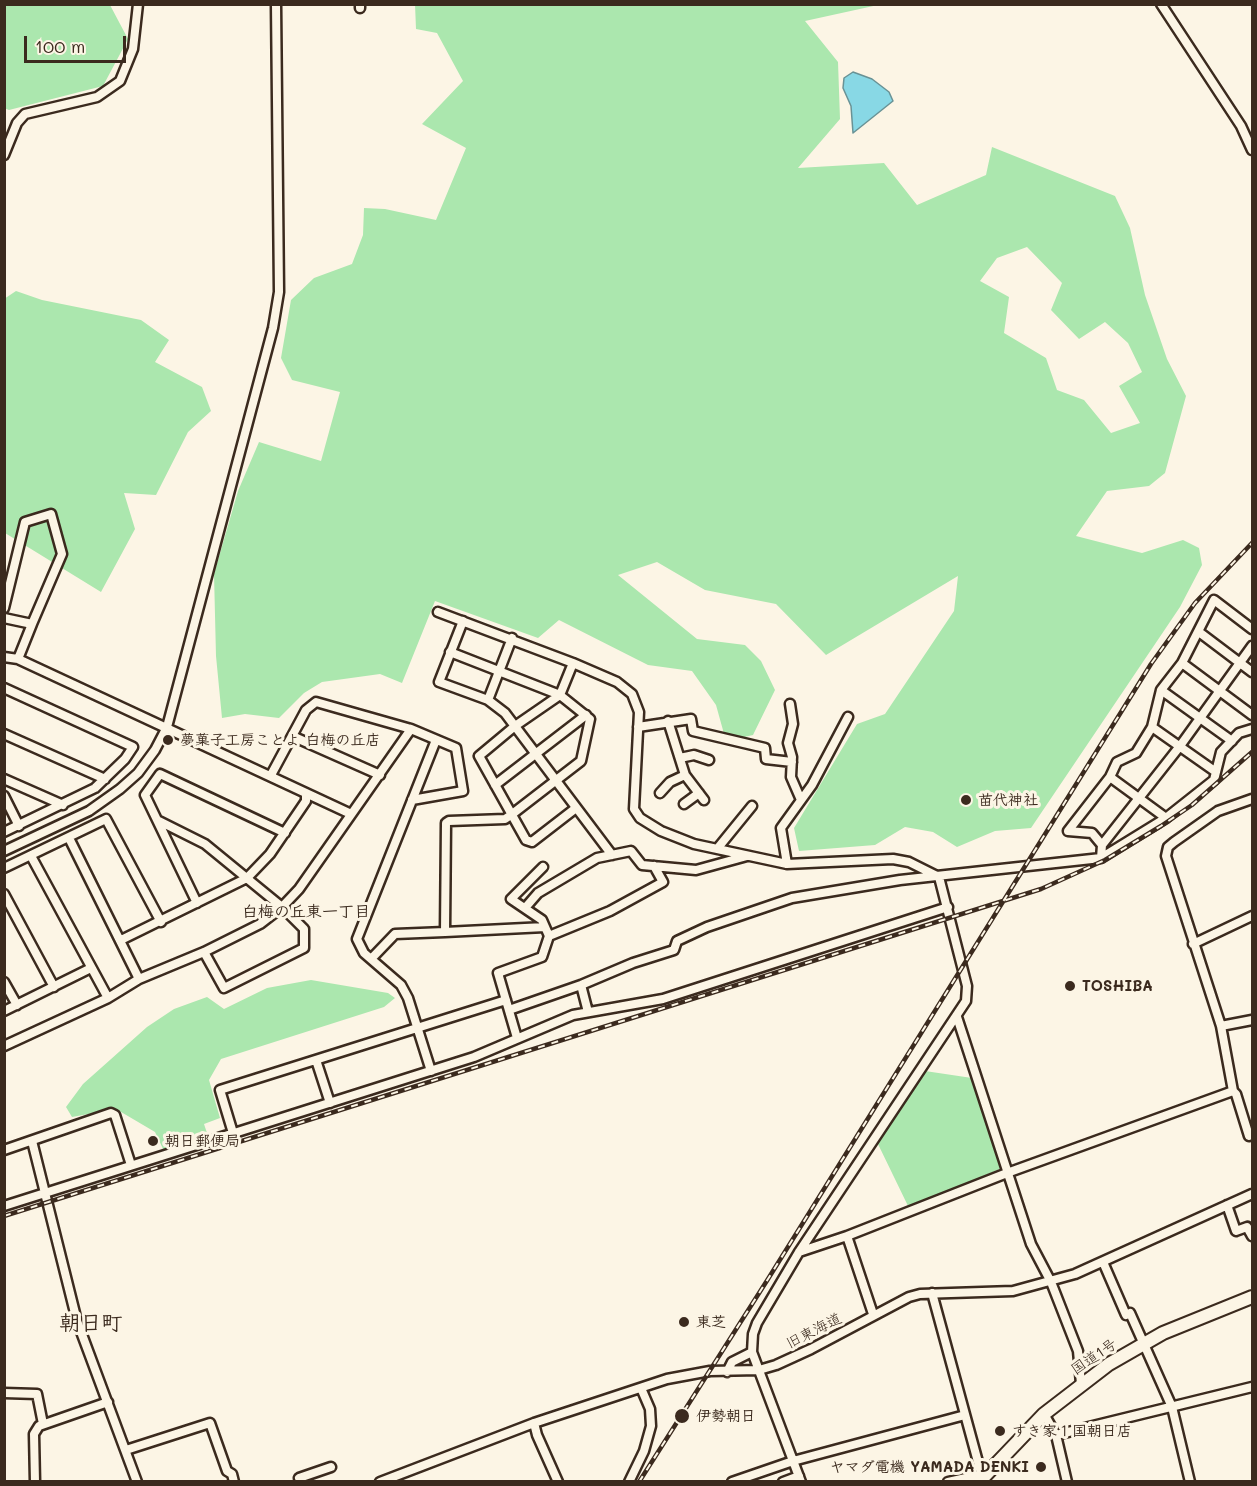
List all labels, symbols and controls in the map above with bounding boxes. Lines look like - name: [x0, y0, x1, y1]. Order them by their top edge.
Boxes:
- scale bar: [27, 24, 129, 62]
- text: 100 m: [35, 34, 85, 58]
- place label: 夢菓子工房ことよ 白梅の丘店: [180, 731, 380, 749]
- marker: 夢菓子工房ことよ 白梅の丘店: [161, 733, 175, 747]
- place label: 苗代神社: [978, 791, 1038, 809]
- marker: 苗代神社: [959, 793, 973, 807]
- district label: 白梅の丘東一丁目: [242, 902, 370, 922]
- place label: TOSHIBA: [1082, 977, 1153, 995]
- marker: TOSHIBA: [1063, 979, 1077, 993]
- place label: 朝日郵便局: [165, 1132, 240, 1150]
- marker: 朝日郵便局: [146, 1134, 160, 1148]
- street label: 旧東海道: [783, 1309, 845, 1353]
- district label: 朝日町: [60, 1311, 122, 1337]
- place label: 東芝: [696, 1313, 726, 1331]
- marker: 東芝: [677, 1315, 691, 1329]
- street label: 国道1号: [1068, 1335, 1120, 1379]
- marker: 伊勢朝日: [673, 1407, 691, 1425]
- place label: 伊勢朝日: [696, 1407, 756, 1425]
- place label: すき家１国朝日店: [1012, 1422, 1132, 1440]
- marker: すき家１国朝日店: [993, 1424, 1007, 1438]
- place label: ヤマダ電機 YAMADA DENKI: [830, 1458, 1029, 1476]
- marker: ヤマダ電機 YAMADA DENKI: [1034, 1460, 1048, 1474]

